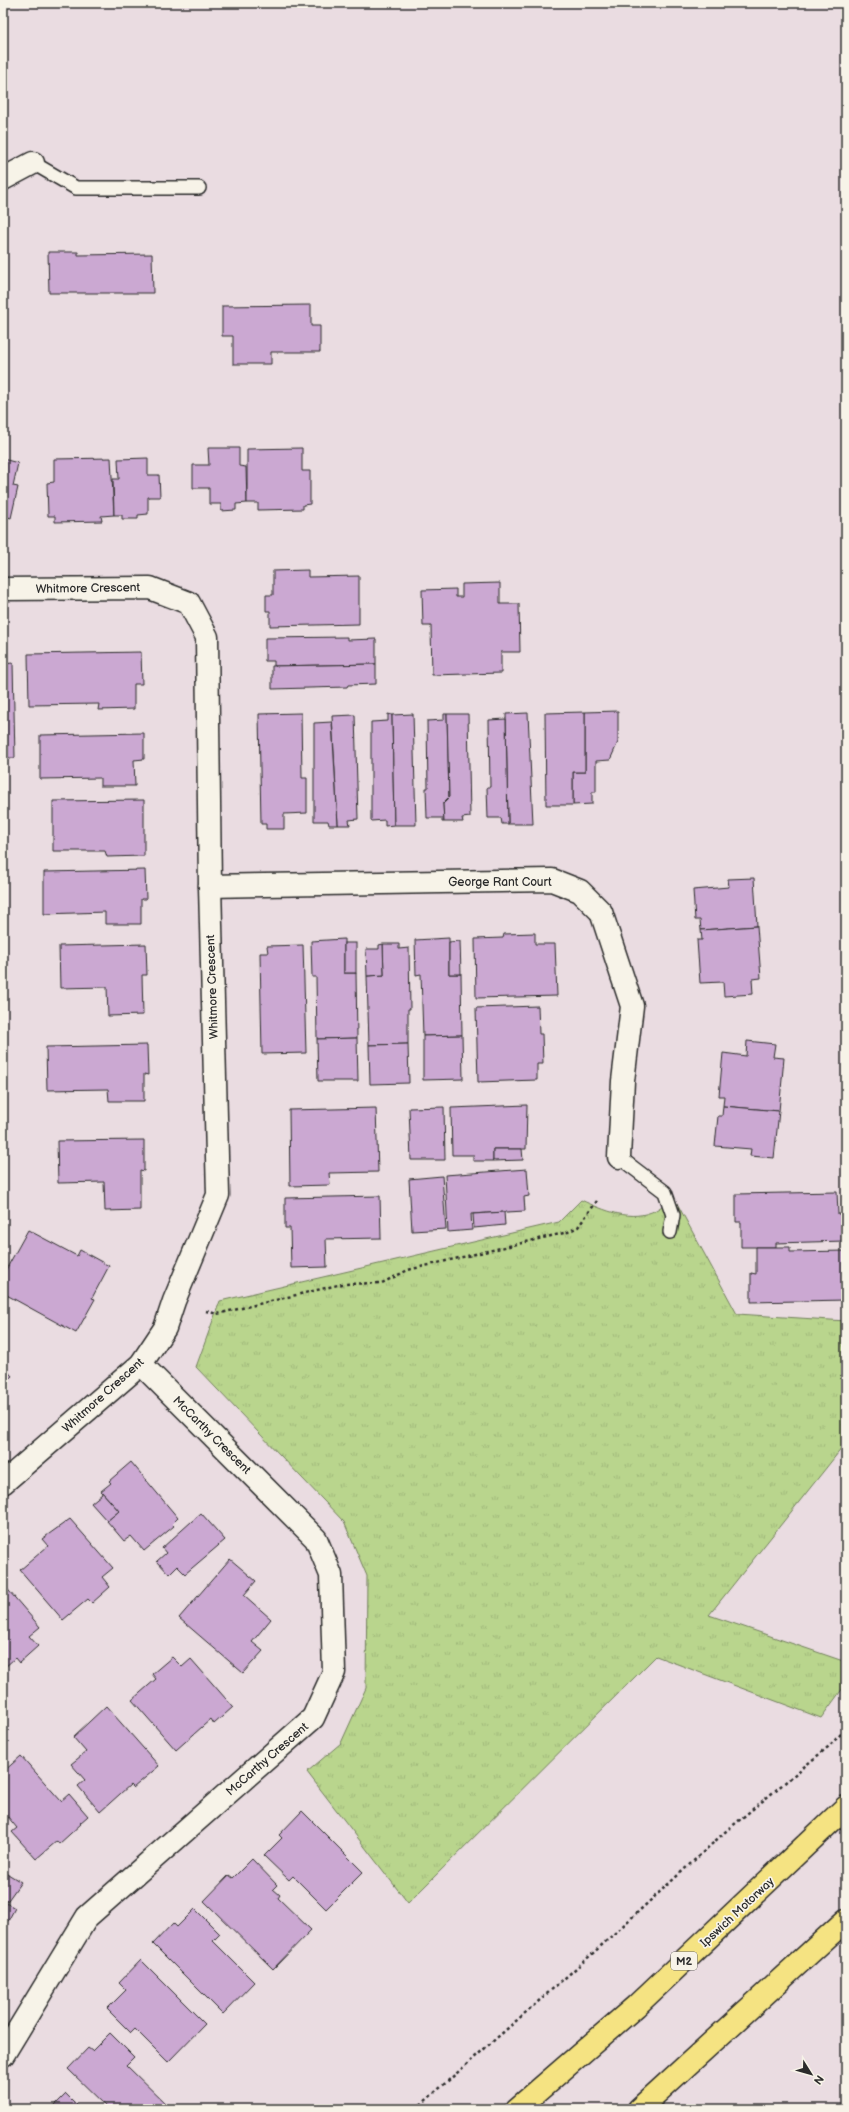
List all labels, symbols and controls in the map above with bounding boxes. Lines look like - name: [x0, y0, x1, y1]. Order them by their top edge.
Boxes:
- street label: Whitmore Crescent: [36, 580, 141, 597]
- street label: George Rant Court: [448, 875, 552, 890]
- street label: Whitmore Crescent: [203, 934, 222, 1039]
- street label: Whitmore Crescent: [60, 1355, 147, 1436]
- street label: McCarthy Crescent: [169, 1393, 254, 1478]
- street label: McCarthy Crescent: [223, 1719, 312, 1799]
- street label: Ipswich Motorway: [697, 1874, 778, 1950]
- road number: M2: [671, 1952, 697, 1970]
- north arrow: [791, 2054, 831, 2094]
- text: N: [811, 2073, 826, 2087]

